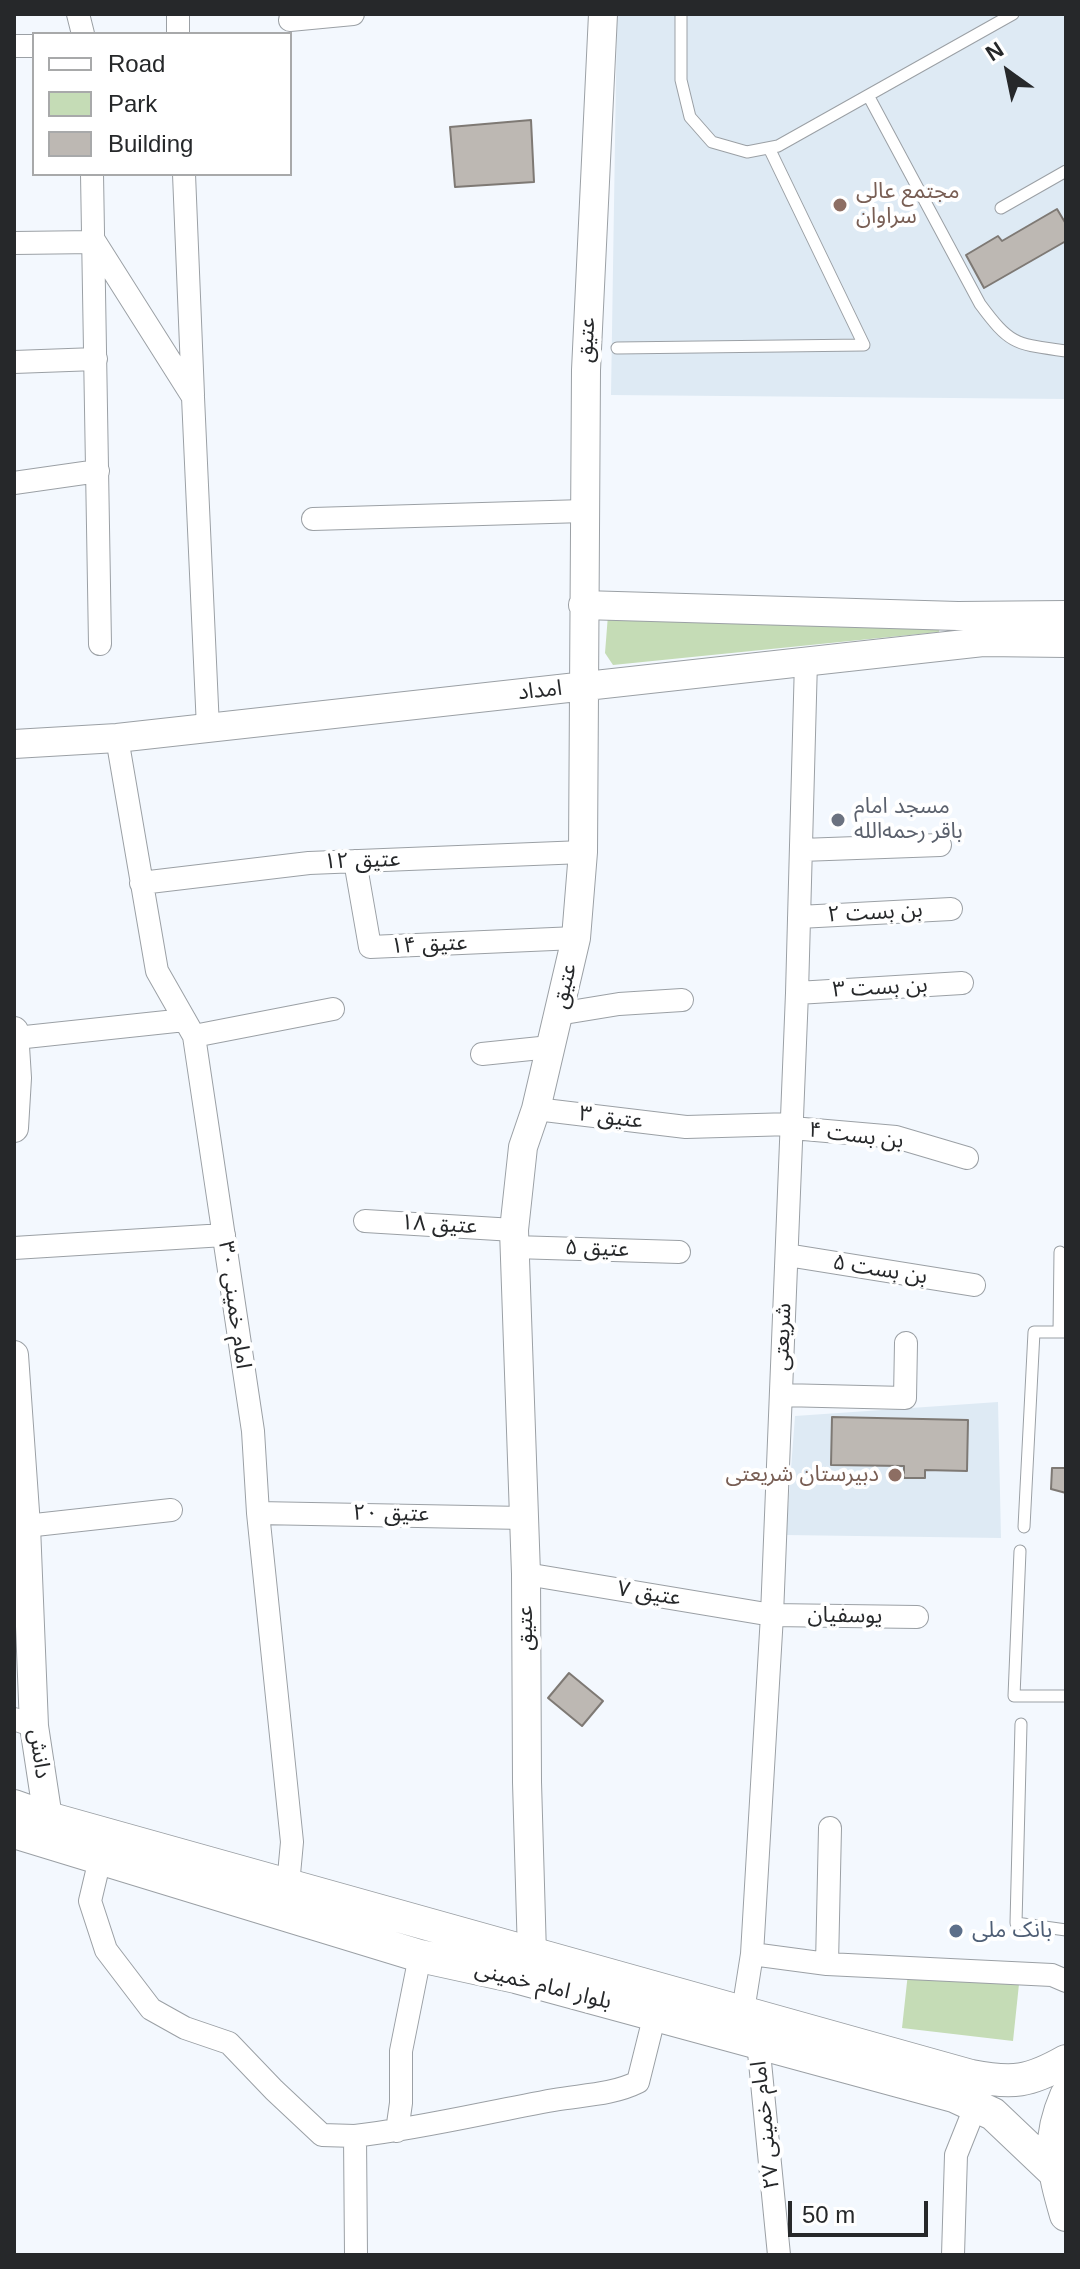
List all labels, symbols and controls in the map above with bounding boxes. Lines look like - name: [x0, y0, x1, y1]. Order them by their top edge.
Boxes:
- legend: [32, 32, 292, 176]
- north arrow: [968, 32, 1048, 112]
- text: N: [981, 37, 1008, 66]
- text: Road: [108, 50, 165, 77]
- text: Park: [108, 90, 157, 117]
- text: Building: [108, 130, 193, 157]
- place label: مجتمع عالی سراوان: [856, 179, 960, 230]
- marker: مجتمع عالی سراوان: [831, 196, 849, 214]
- street label: عتیق: [573, 317, 601, 363]
- street label: امداد: [517, 676, 563, 706]
- place label: مسجد امام باقر رحمه‌الله: [854, 794, 963, 846]
- marker: مسجد امام باقر رحمه‌الله: [829, 811, 847, 829]
- street label: عتیق ۱۲: [323, 846, 401, 876]
- street label: بن بست ۲: [827, 897, 923, 929]
- street label: عتیق ۱۴: [390, 930, 468, 960]
- street label: عتیق: [547, 961, 583, 1011]
- street label: بن بست ۳: [832, 972, 928, 1004]
- street label: عتیق ۳: [578, 1101, 644, 1135]
- street label: بن بست ۴: [807, 1117, 905, 1155]
- street label: عتیق ۱۸: [400, 1210, 478, 1240]
- street label: عتیق ۵: [565, 1235, 629, 1263]
- street label: امام خمینی ۳۰: [212, 1239, 256, 1371]
- street label: بن بست ۵: [831, 1249, 929, 1291]
- street label: شریعتی: [769, 1303, 797, 1371]
- place label: دبیرستان شریعتی: [726, 1462, 879, 1488]
- marker: دبیرستان شریعتی: [886, 1466, 904, 1484]
- street label: عتیق ۲۰: [353, 1500, 429, 1528]
- street label: عتیق ۷: [615, 1576, 683, 1612]
- street label: یوسفیان: [807, 1602, 883, 1630]
- street label: عتیق: [513, 1605, 539, 1651]
- street label: دانش: [22, 1728, 56, 1780]
- place label: بانک ملی: [972, 1918, 1052, 1944]
- marker: بانک ملی: [947, 1922, 965, 1940]
- street label: بلوار امام خمینی: [472, 1956, 614, 2016]
- street label: امام خمینی ۲۷: [746, 2060, 786, 2190]
- scale bar: [792, 2185, 932, 2235]
- text: 50 m: [802, 2201, 855, 2228]

